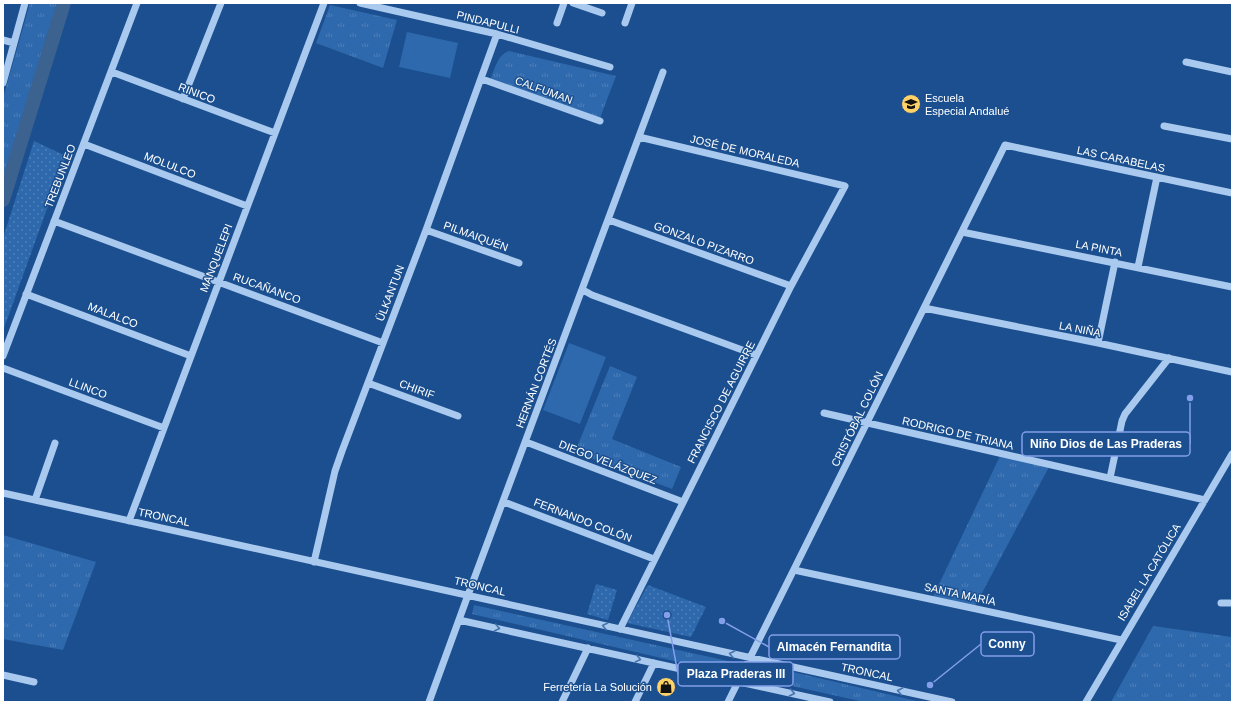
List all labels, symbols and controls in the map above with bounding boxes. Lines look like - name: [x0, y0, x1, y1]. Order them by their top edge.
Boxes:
- street label: PINDAPULLI: [455, 8, 521, 36]
- street label: CALFUMAN: [514, 74, 575, 106]
- street label: RINICO: [177, 80, 218, 106]
- place label: Escuela Especial Andalué: [925, 92, 1009, 117]
- school or university icon: Escuela Especial Andalué: [900, 93, 922, 115]
- street label: JOSÉ DE MORALEDA: [689, 133, 801, 170]
- street label: TREBUNLEO: [42, 142, 78, 210]
- street label: LAS CARABELAS: [1076, 144, 1166, 174]
- street label: MOLULCO: [142, 150, 198, 181]
- street label: PILMAIQUÉN: [442, 219, 510, 253]
- street label: GONZALO PIZARRO: [652, 219, 756, 267]
- street label: MANQUELEPI: [197, 222, 235, 294]
- street label: LA PINTA: [1075, 238, 1124, 259]
- street label: ÜLKANTUN: [374, 263, 406, 323]
- street label: RUCAÑANCO: [232, 270, 303, 306]
- street label: MALALCO: [86, 300, 140, 330]
- street label: LA NIÑA: [1058, 319, 1102, 339]
- street label: HERNÁN CORTÉS: [513, 336, 559, 430]
- street label: FRANCISCO DE AGUIRRE: [685, 339, 757, 465]
- street label: CRISTÓBAL COLÓN: [829, 370, 885, 468]
- street label: LLINCO: [67, 376, 109, 401]
- street label: CHIRIF: [398, 377, 437, 401]
- street label: RODRIGO DE TRIANA: [901, 414, 1016, 452]
- callout: Niño Dios de Las Praderas: [1022, 432, 1190, 456]
- text: Niño Dios de Las Praderas: [1030, 437, 1182, 451]
- street label: DIEGO VELÁZQUEZ: [557, 438, 659, 486]
- street label: FERNANDO COLÓN: [532, 496, 634, 544]
- street label: TRONCAL: [137, 506, 191, 528]
- street label: ISABEL LA CATÓLICA: [1115, 521, 1183, 623]
- street label: TRONCAL: [453, 574, 507, 598]
- street label: SANTA MARÍA: [923, 581, 998, 608]
- one-way arrow: [602, 623, 609, 631]
- one-way arrow: [494, 624, 500, 632]
- callout: Conny: [981, 632, 1034, 656]
- callout: Almacén Fernandita: [769, 635, 900, 659]
- text: Conny: [988, 637, 1026, 651]
- text: Almacén Fernandita: [777, 640, 892, 654]
- one-way arrow: [729, 651, 735, 659]
- one-way arrow: [634, 655, 641, 663]
- street label: TRONCAL: [840, 661, 894, 683]
- callout: Plaza Praderas III: [678, 662, 793, 686]
- text: Plaza Praderas III: [687, 667, 785, 681]
- shop icon: Ferretería La Solución: [655, 676, 677, 698]
- place label: Ferretería La Solución: [543, 681, 652, 693]
- one-way arrow: [897, 687, 904, 695]
- one-way arrow: [789, 689, 795, 697]

